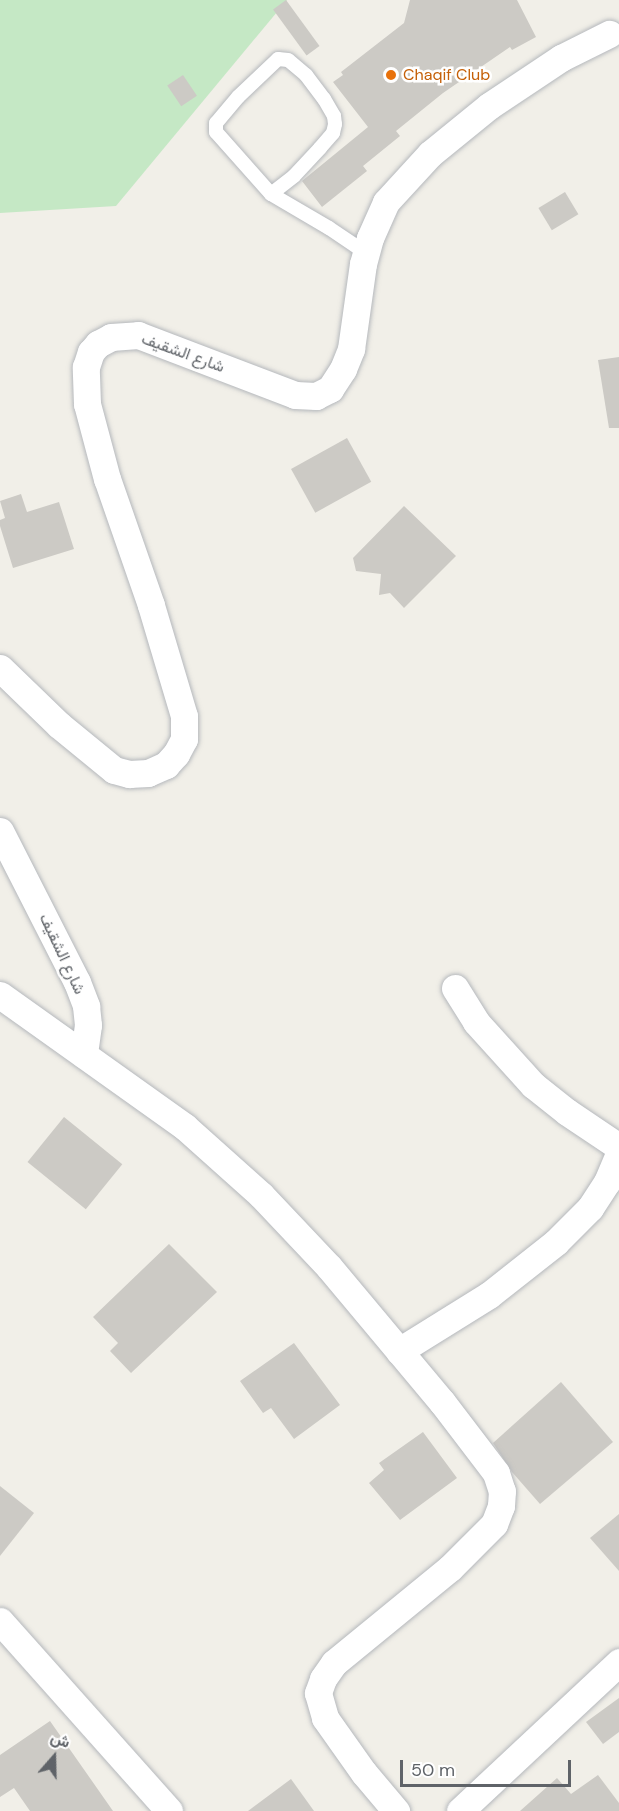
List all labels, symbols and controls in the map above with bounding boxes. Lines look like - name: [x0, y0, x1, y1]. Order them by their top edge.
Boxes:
- place label: Chaqif Club: [403, 65, 490, 85]
- marker: Chaqif Club: [384, 68, 398, 82]
- street label: شارع الشقيف: [139, 329, 227, 377]
- street label: شارع الشقيف: [35, 911, 89, 997]
- text: ش: [48, 1726, 73, 1753]
- north arrow: [24, 1727, 84, 1787]
- scale bar: [403, 1748, 574, 1786]
- text: 50 m: [411, 1758, 455, 1782]

